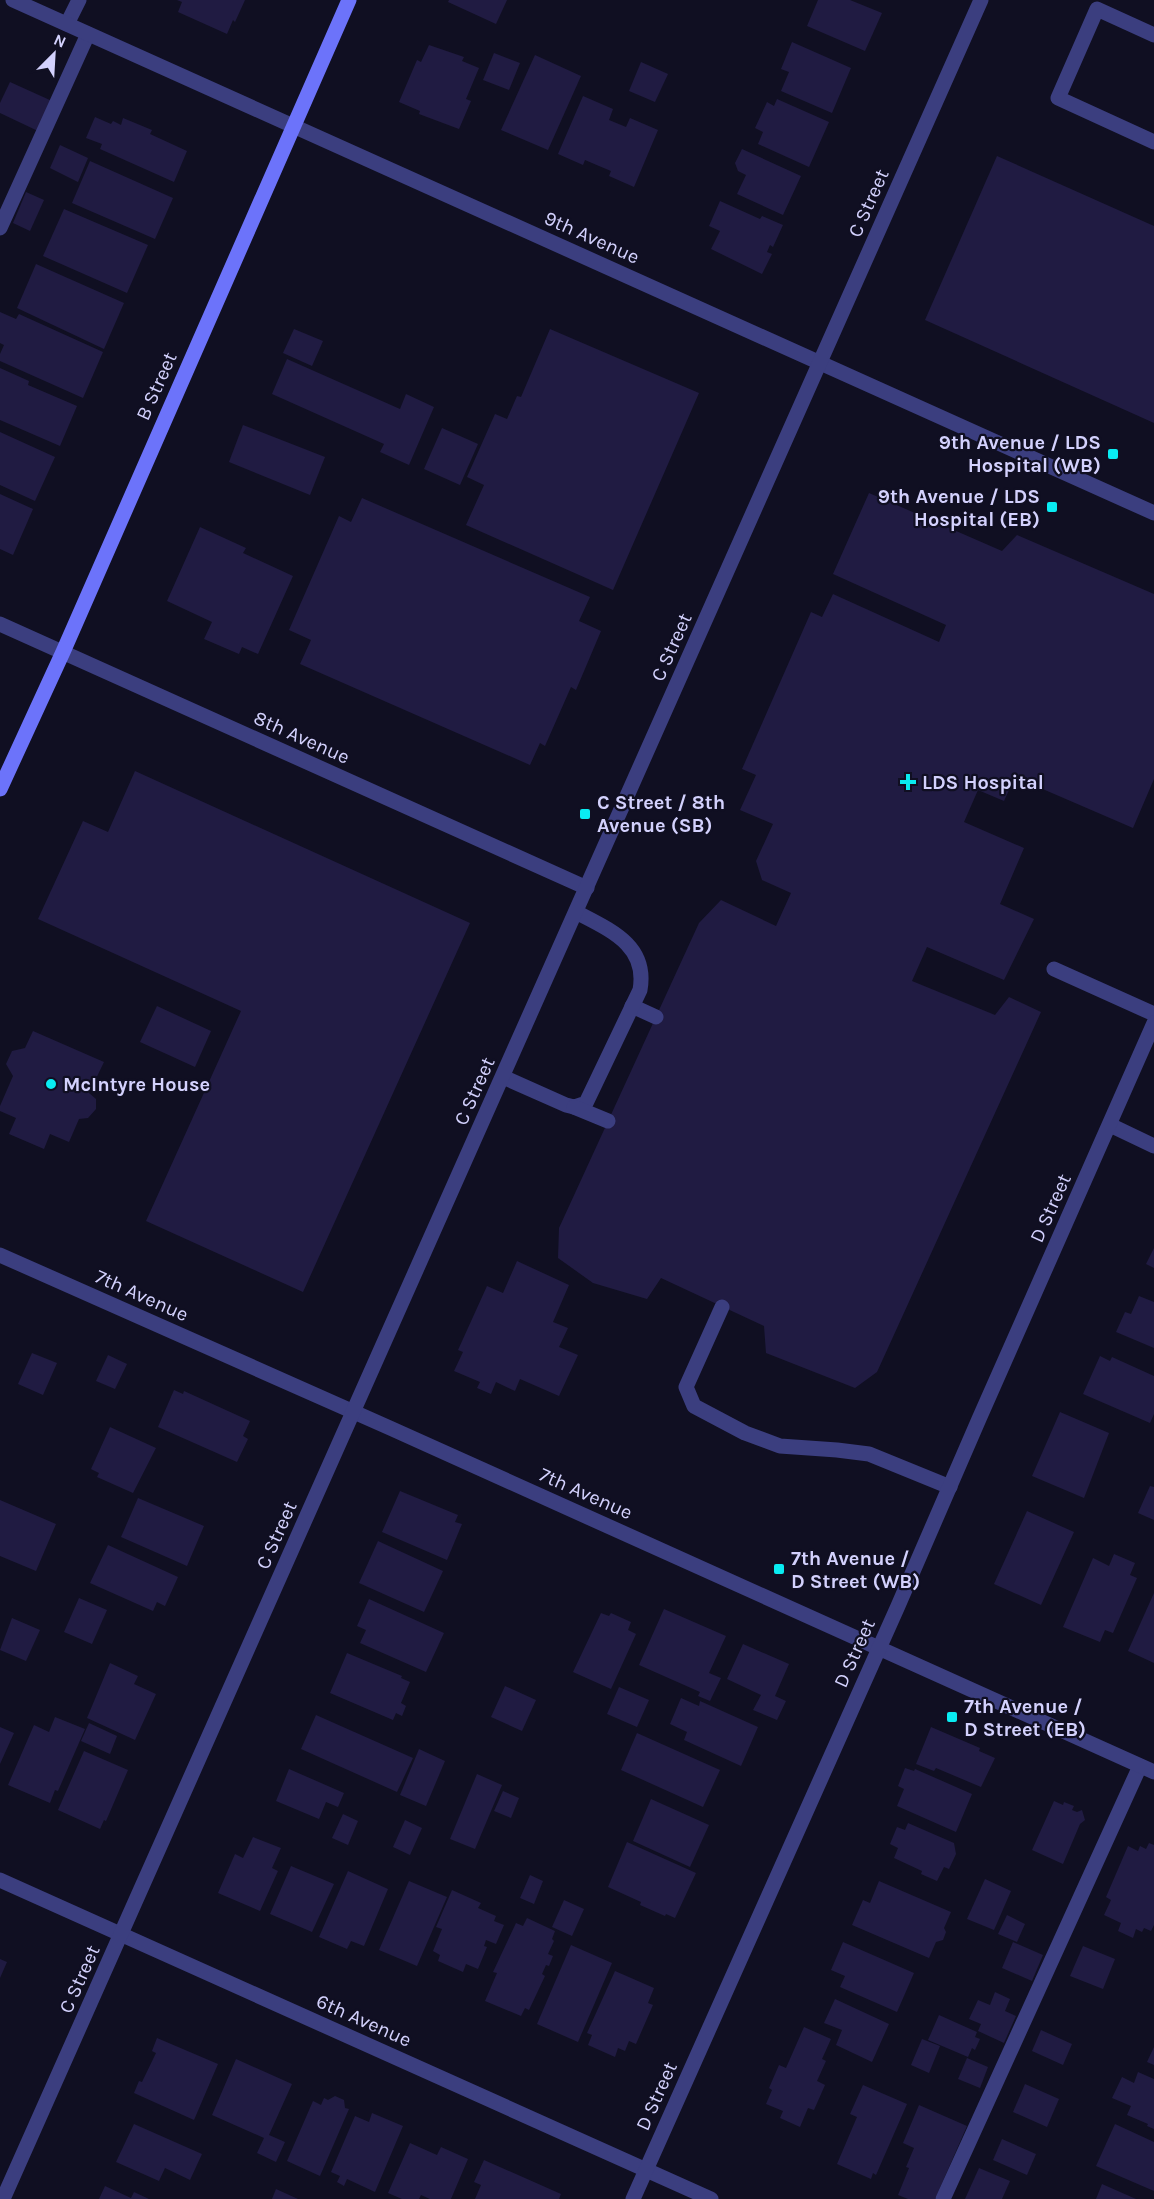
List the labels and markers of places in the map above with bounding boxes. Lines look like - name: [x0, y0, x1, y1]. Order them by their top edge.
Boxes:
- place label: 9th Avenue / LDS Hospital (WB): [939, 431, 1101, 477]
- marker: 9th Avenue / LDS Hospital (WB): [1106, 447, 1120, 461]
- place label: 9th Avenue / LDS Hospital (EB): [878, 485, 1040, 531]
- marker: 9th Avenue / LDS Hospital (EB): [1045, 500, 1059, 514]
- place label: LDS Hospital: [922, 771, 1044, 794]
- marker: LDS Hospital: [899, 773, 917, 791]
- place label: C Street / 8th Avenue (SB): [597, 791, 725, 837]
- marker: C Street / 8th Avenue (SB): [578, 807, 592, 821]
- place label: McIntyre House: [63, 1073, 210, 1096]
- marker: McIntyre House: [44, 1077, 58, 1091]
- place label: 7th Avenue / D Street (WB): [791, 1547, 920, 1593]
- marker: 7th Avenue / D Street (WB): [772, 1562, 786, 1576]
- place label: 7th Avenue / D Street (EB): [964, 1695, 1086, 1741]
- marker: 7th Avenue / D Street (EB): [945, 1710, 959, 1724]

